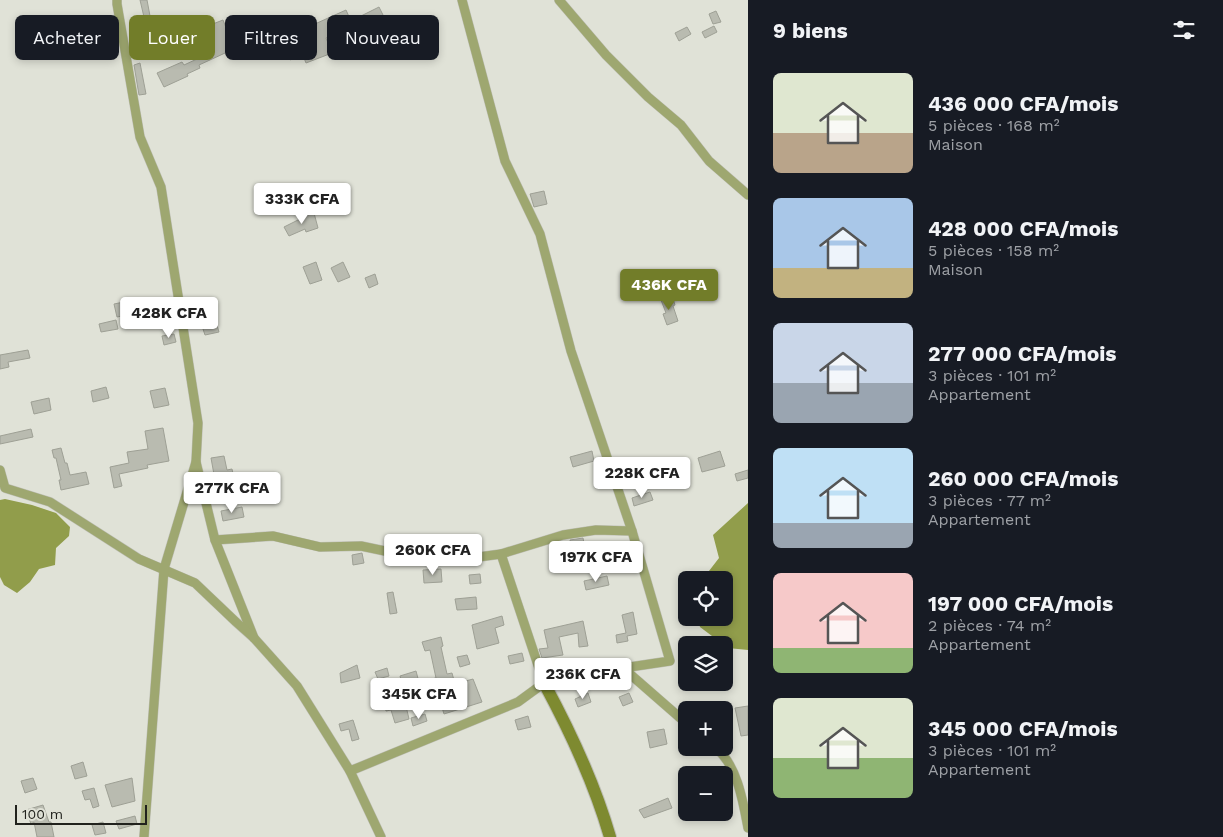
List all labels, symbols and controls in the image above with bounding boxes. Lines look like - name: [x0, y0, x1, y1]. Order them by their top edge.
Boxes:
- chip: Acheter: [15, 15, 119, 60]
- chip: Louer: [129, 15, 215, 60]
- chip: Filtres: [225, 15, 317, 60]
- chip: Nouveau: [327, 15, 439, 60]
- icon: filters: [1170, 16, 1198, 44]
- text: 9 biens: [773, 18, 848, 43]
- text: 436 000 CFA/mois: [928, 91, 1118, 116]
- icon: home: [813, 93, 873, 153]
- text: 5 pièces · 168 m²: [928, 116, 1060, 135]
- text: Maison: [928, 135, 983, 154]
- pin: 333K CFA: [250, 182, 354, 225]
- text: 333K CFA: [265, 189, 339, 208]
- text: 428 000 CFA/mois: [928, 216, 1118, 241]
- icon: home: [813, 218, 873, 278]
- text: 5 pièces · 158 m²: [928, 241, 1059, 260]
- text: Maison: [928, 260, 983, 279]
- pin: 436K CFA: [617, 268, 721, 311]
- text: 436K CFA: [631, 275, 707, 294]
- pin: 428K CFA: [117, 296, 221, 339]
- text: 428K CFA: [131, 303, 207, 322]
- text: 277 000 CFA/mois: [928, 341, 1117, 366]
- icon: home: [813, 343, 873, 403]
- text: 3 pièces · 101 m²: [928, 366, 1056, 385]
- text: Appartement: [928, 385, 1031, 404]
- pin: 228K CFA: [590, 456, 694, 499]
- text: 228K CFA: [604, 463, 680, 482]
- text: 260 000 CFA/mois: [928, 466, 1118, 491]
- icon: home: [813, 468, 873, 528]
- pin: 277K CFA: [180, 472, 284, 514]
- text: 277K CFA: [195, 478, 269, 497]
- text: 3 pièces · 77 m²: [928, 491, 1051, 510]
- text: Appartement: [928, 510, 1031, 529]
- pin: 260K CFA: [381, 534, 485, 576]
- text: 260K CFA: [395, 540, 471, 559]
- pin: 197K CFA: [544, 540, 648, 583]
- text: 197K CFA: [560, 547, 632, 566]
- map controls: [678, 571, 733, 821]
- button: locate: [678, 571, 733, 626]
- text: 197 000 CFA/mois: [928, 591, 1113, 616]
- icon: home: [813, 593, 873, 653]
- text: 2 pièces · 74 m²: [928, 616, 1051, 635]
- text: Appartement: [928, 635, 1031, 654]
- button: layers: [678, 636, 733, 691]
- pin: 236K CFA: [531, 658, 635, 700]
- text: 236K CFA: [546, 664, 620, 683]
- pin: 345K CFA: [367, 678, 471, 720]
- text: 345K CFA: [381, 684, 457, 703]
- button: +: [678, 701, 733, 756]
- text: 345 000 CFA/mois: [928, 716, 1118, 741]
- icon: home: [813, 718, 873, 778]
- text: 3 pièces · 101 m²: [928, 741, 1056, 760]
- text: Appartement: [928, 760, 1031, 779]
- button: −: [678, 766, 733, 821]
- scale bar: [15, 802, 148, 825]
- text: 100 m: [22, 806, 63, 822]

